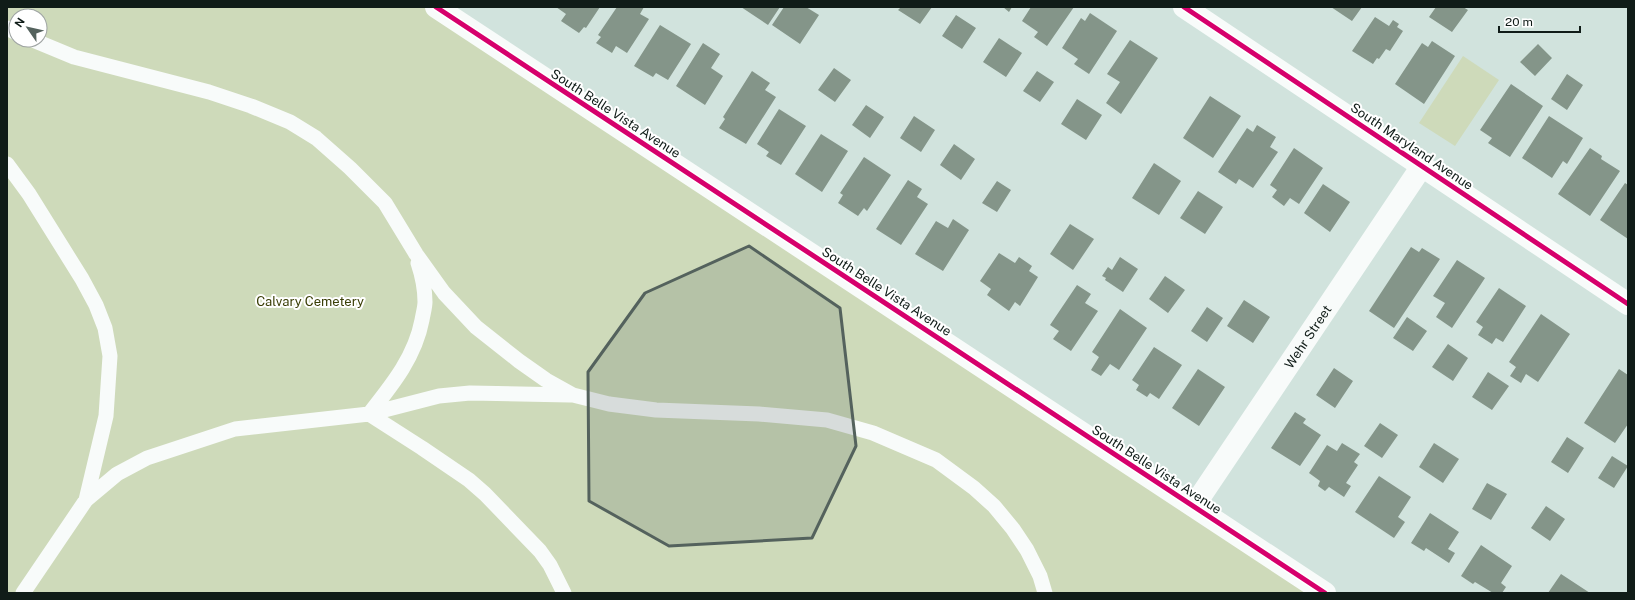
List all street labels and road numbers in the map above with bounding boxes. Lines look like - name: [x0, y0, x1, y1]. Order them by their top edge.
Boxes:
- street label: South Belle Vista Avenue: [548, 66, 683, 161]
- street label: South Maryland Avenue: [1348, 100, 1476, 193]
- street label: South Belle Vista Avenue: [819, 244, 954, 339]
- street label: Wehr Street: [1281, 302, 1335, 371]
- street label: South Belle Vista Avenue: [1089, 422, 1224, 517]

